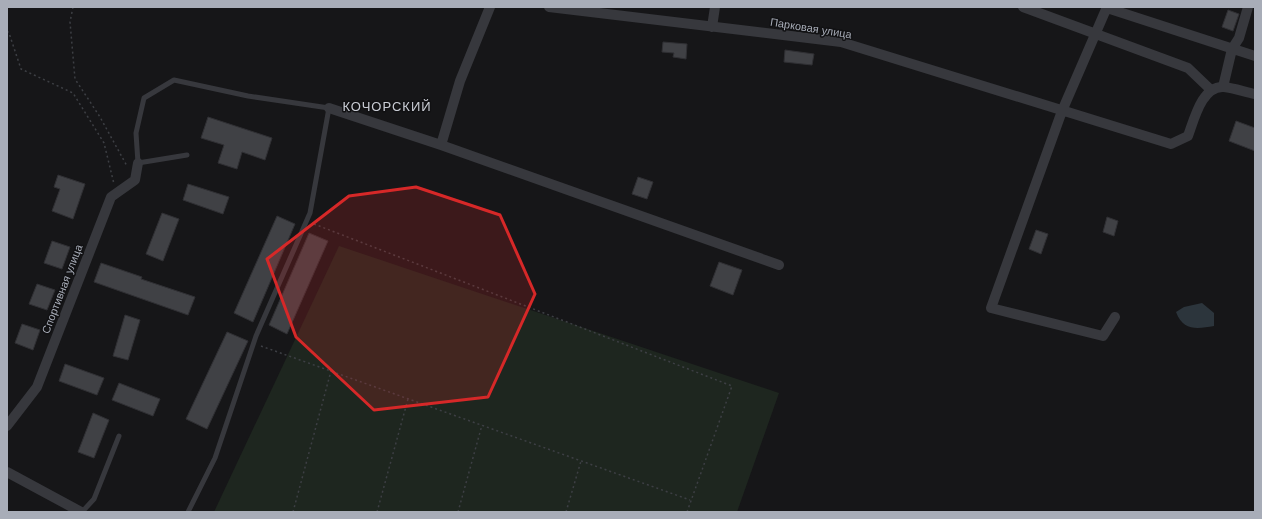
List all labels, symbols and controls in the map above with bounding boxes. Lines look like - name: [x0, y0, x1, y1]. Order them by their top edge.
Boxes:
- street label: Парковая улица: [769, 16, 853, 40]
- district label: КОЧОРСКИЙ: [342, 99, 432, 114]
- street label: Спортивная улица: [39, 242, 85, 335]

